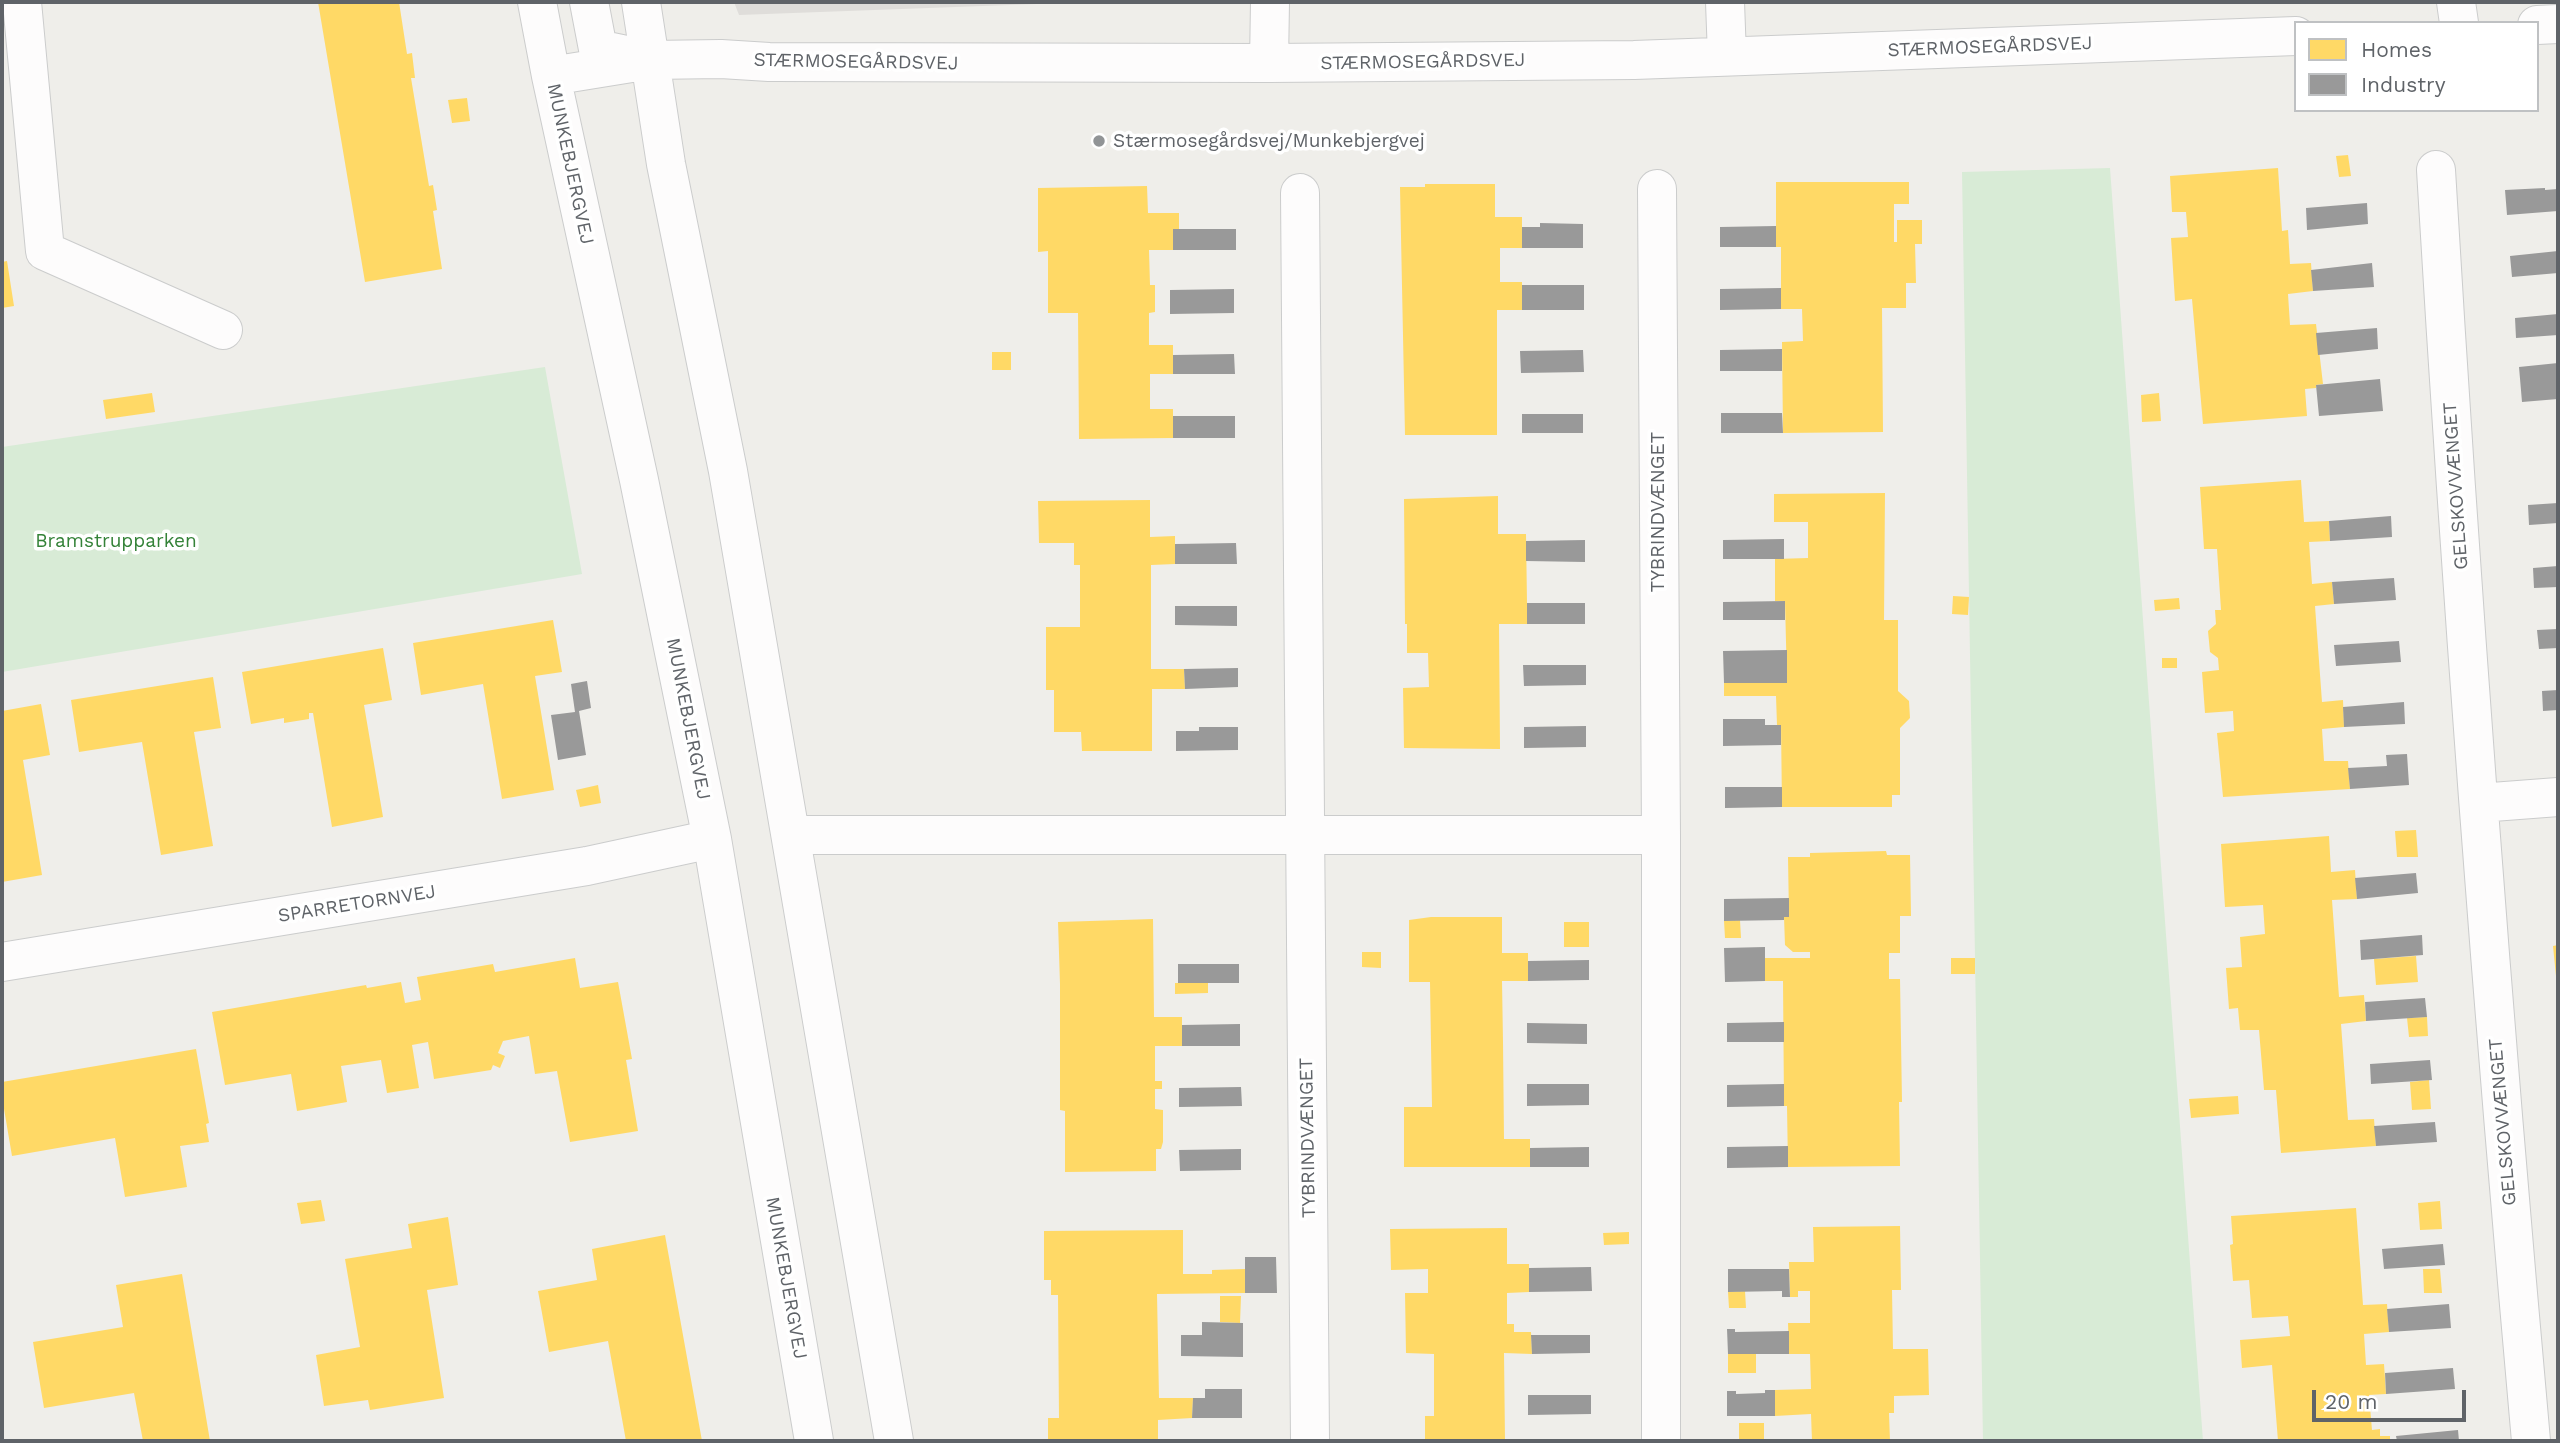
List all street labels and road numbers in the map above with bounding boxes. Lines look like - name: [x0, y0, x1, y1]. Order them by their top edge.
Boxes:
- street label: STÆRMOSEGÅRDSVEJ: [1887, 32, 2093, 62]
- street label: STÆRMOSEGÅRDSVEJ: [753, 49, 959, 75]
- street label: STÆRMOSEGÅRDSVEJ: [1320, 49, 1526, 75]
- street label: MUNKEBJERGVEJ: [542, 81, 598, 247]
- street label: GELSKOVVÆNGET: [2439, 401, 2473, 571]
- street label: TYBRINDVÆNGET: [1647, 432, 1669, 592]
- street label: MUNKEBJERGVEJ: [661, 636, 715, 802]
- street label: SPARRETORNVEJ: [276, 880, 438, 928]
- street label: GELSKOVVÆNGET: [2484, 1037, 2522, 1207]
- street label: TYBRINDVÆNGET: [1295, 1058, 1321, 1218]
- street label: MUNKEBJERGVEJ: [760, 1195, 812, 1361]

